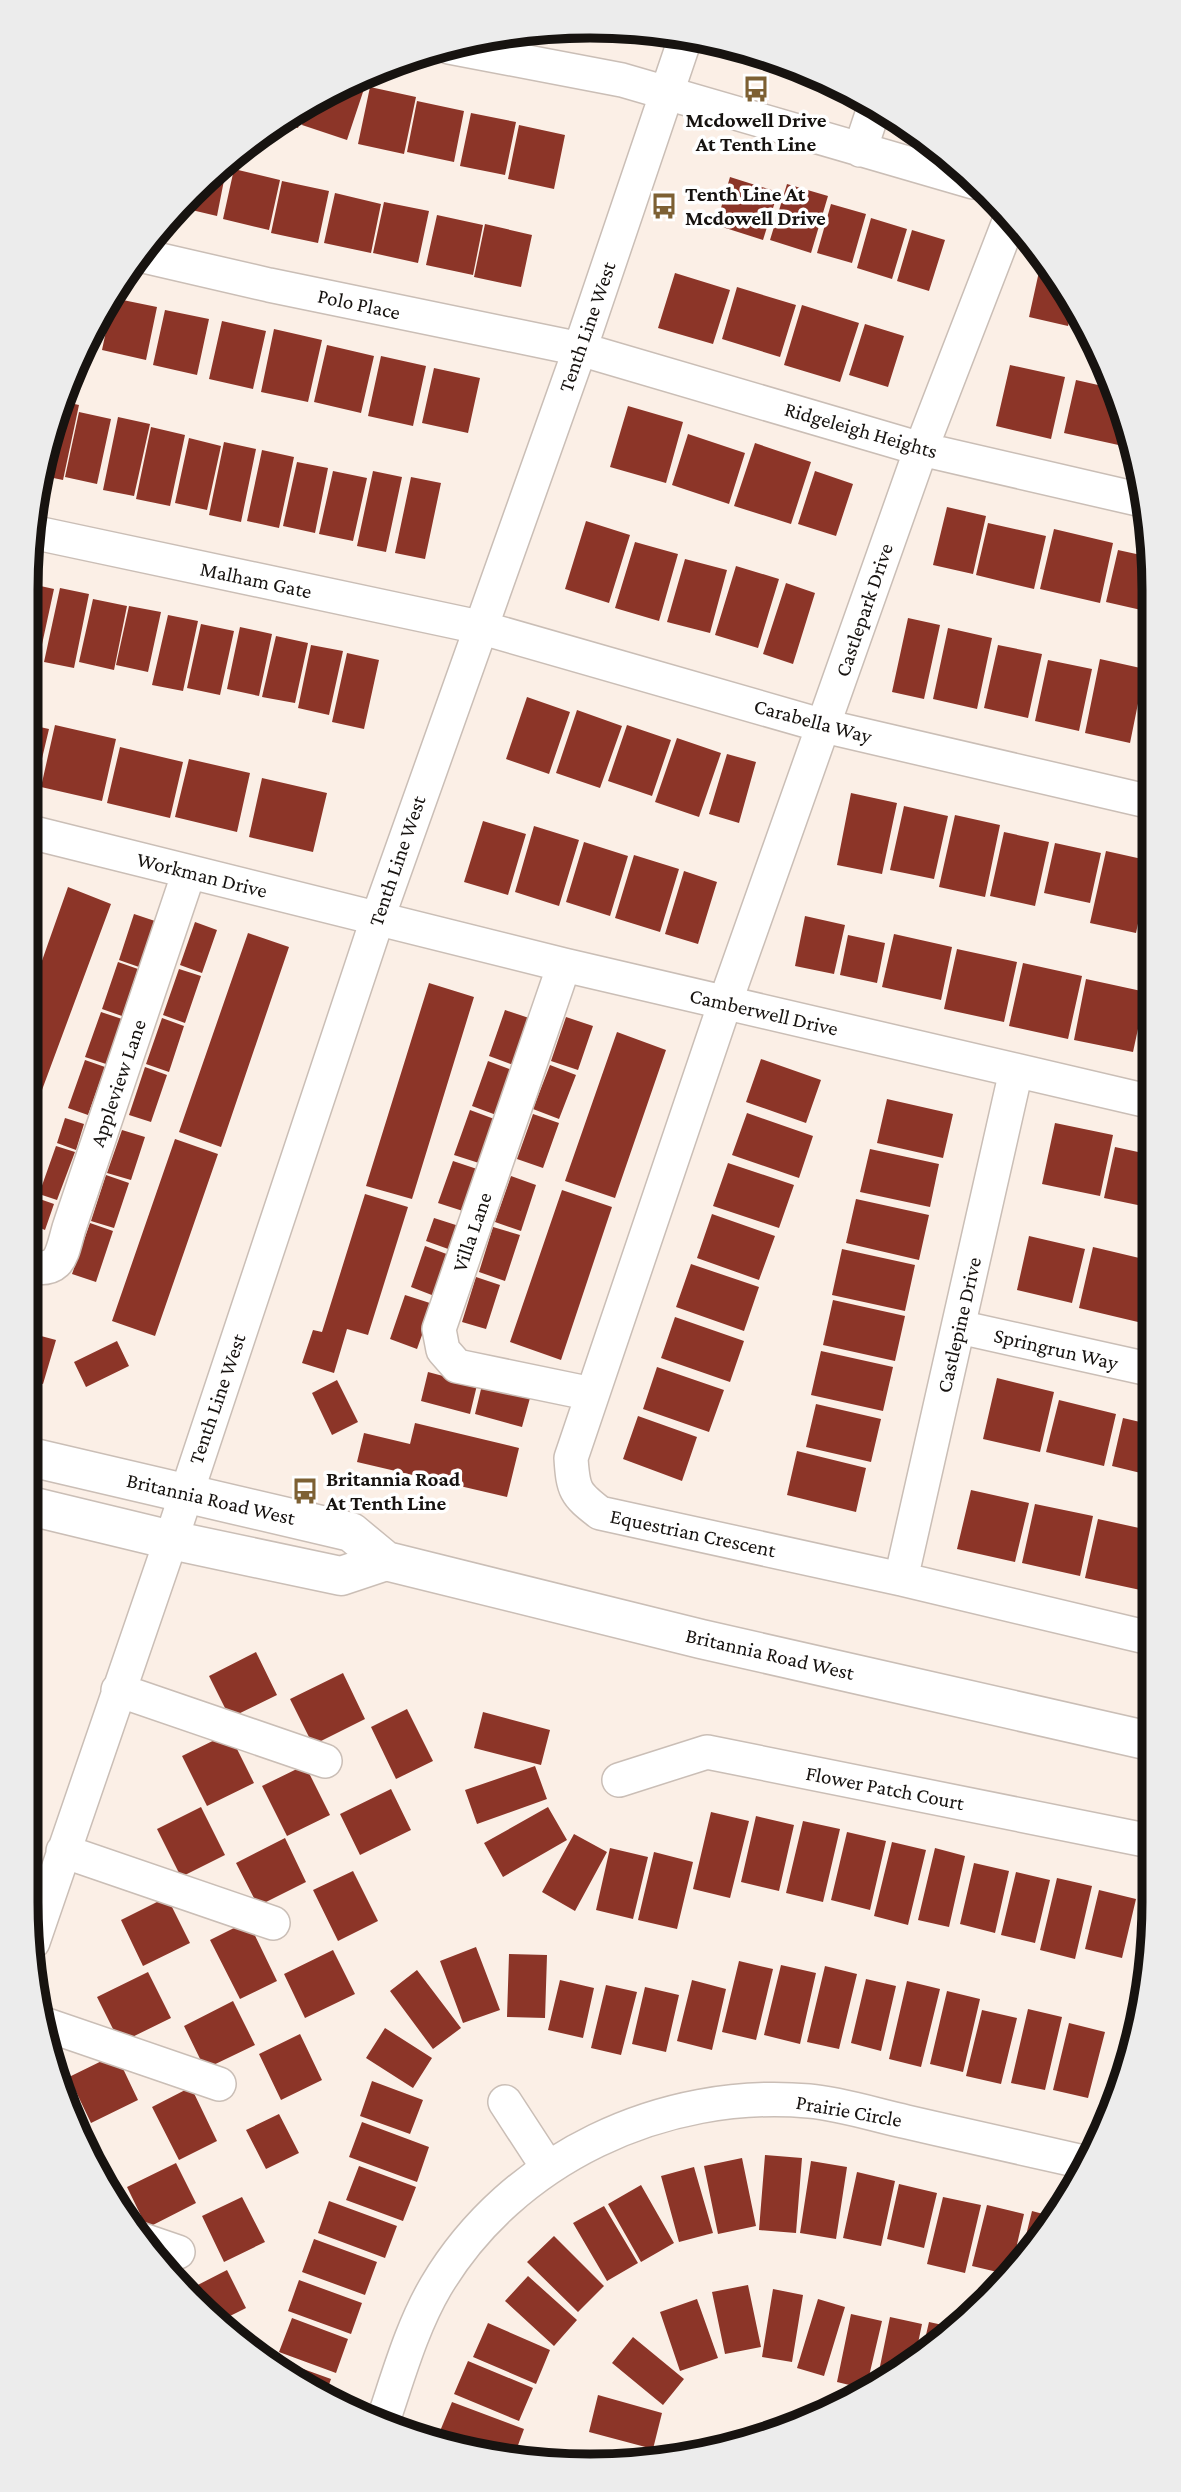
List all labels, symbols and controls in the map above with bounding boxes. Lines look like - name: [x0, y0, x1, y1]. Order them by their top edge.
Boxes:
- bus stop icon: Mcdowell Drive At Tenth Line: [741, 74, 771, 104]
- place label: Mcdowell Drive At Tenth Line: [686, 108, 827, 156]
- place label: Tenth Line At Mcdowell Drive: [685, 182, 826, 230]
- bus stop icon: Tenth Line At Mcdowell Drive: [649, 191, 679, 221]
- street label: Tenth Line West: [553, 258, 621, 395]
- street label: Polo Place: [315, 284, 403, 324]
- street label: Ridgeleigh Heights: [782, 397, 940, 463]
- street label: Castlepark Drive: [830, 540, 898, 680]
- street label: Malham Gate: [198, 556, 314, 604]
- street label: Carabella Way: [751, 694, 875, 748]
- street label: Tenth Line West: [363, 792, 431, 929]
- street label: Workman Drive: [134, 847, 270, 903]
- street label: Camberwell Drive: [687, 983, 841, 1041]
- street label: Appleview Lane: [85, 1016, 151, 1150]
- street label: Villa Lane: [447, 1189, 497, 1275]
- street label: Castlepine Drive: [932, 1255, 986, 1395]
- street label: Springrun Way: [992, 1323, 1121, 1375]
- street label: Tenth Line West: [183, 1330, 251, 1467]
- place label: Britannia Road At Tenth Line: [325, 1467, 461, 1515]
- street label: Britannia Road West: [124, 1468, 299, 1530]
- bus stop icon: Britannia Road At Tenth Line: [290, 1476, 320, 1506]
- street label: Equestrian Crescent: [608, 1504, 779, 1562]
- street label: Britannia Road West: [683, 1623, 858, 1685]
- street label: Flower Patch Court: [804, 1761, 967, 1815]
- street label: Prairie Circle: [794, 2090, 904, 2132]

